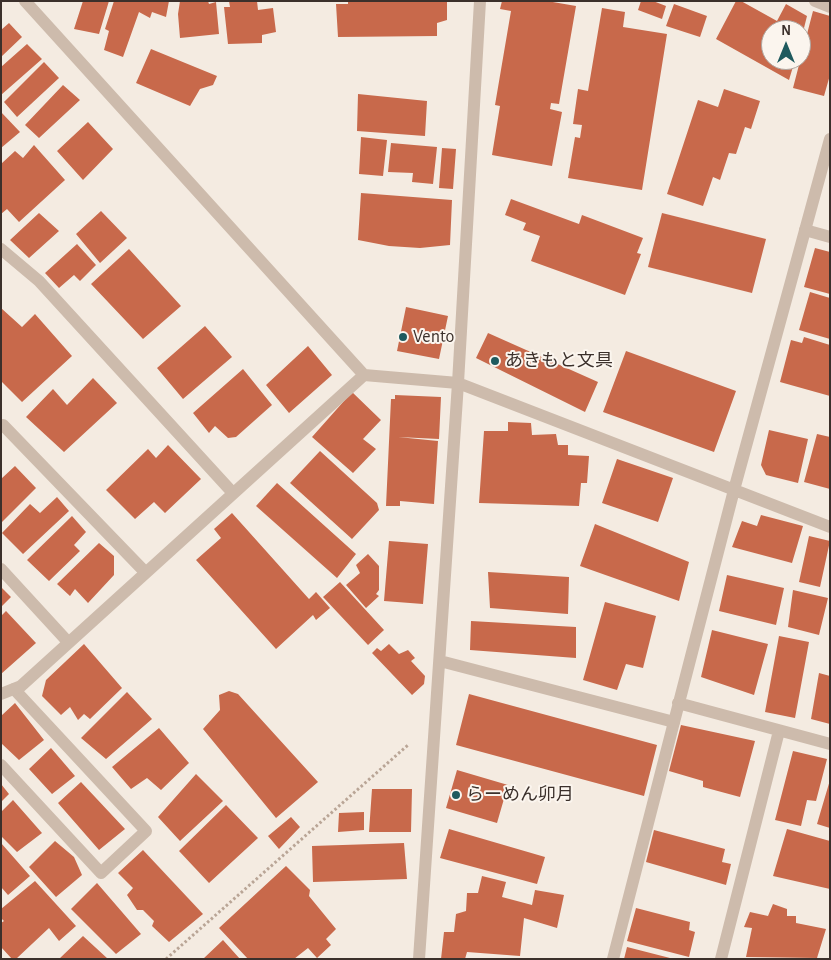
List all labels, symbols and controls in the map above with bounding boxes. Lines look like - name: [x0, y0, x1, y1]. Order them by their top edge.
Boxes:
- north arrow: [761, 20, 811, 70]
- text: N: [781, 24, 791, 38]
- place label: Vento: [413, 326, 454, 348]
- marker: Vento: [397, 331, 409, 343]
- place label: あきもと文具: [505, 350, 613, 372]
- marker: あきもと文具: [489, 355, 501, 367]
- place label: らーめん卯月: [466, 784, 574, 806]
- marker: らーめん卯月: [450, 789, 462, 801]

